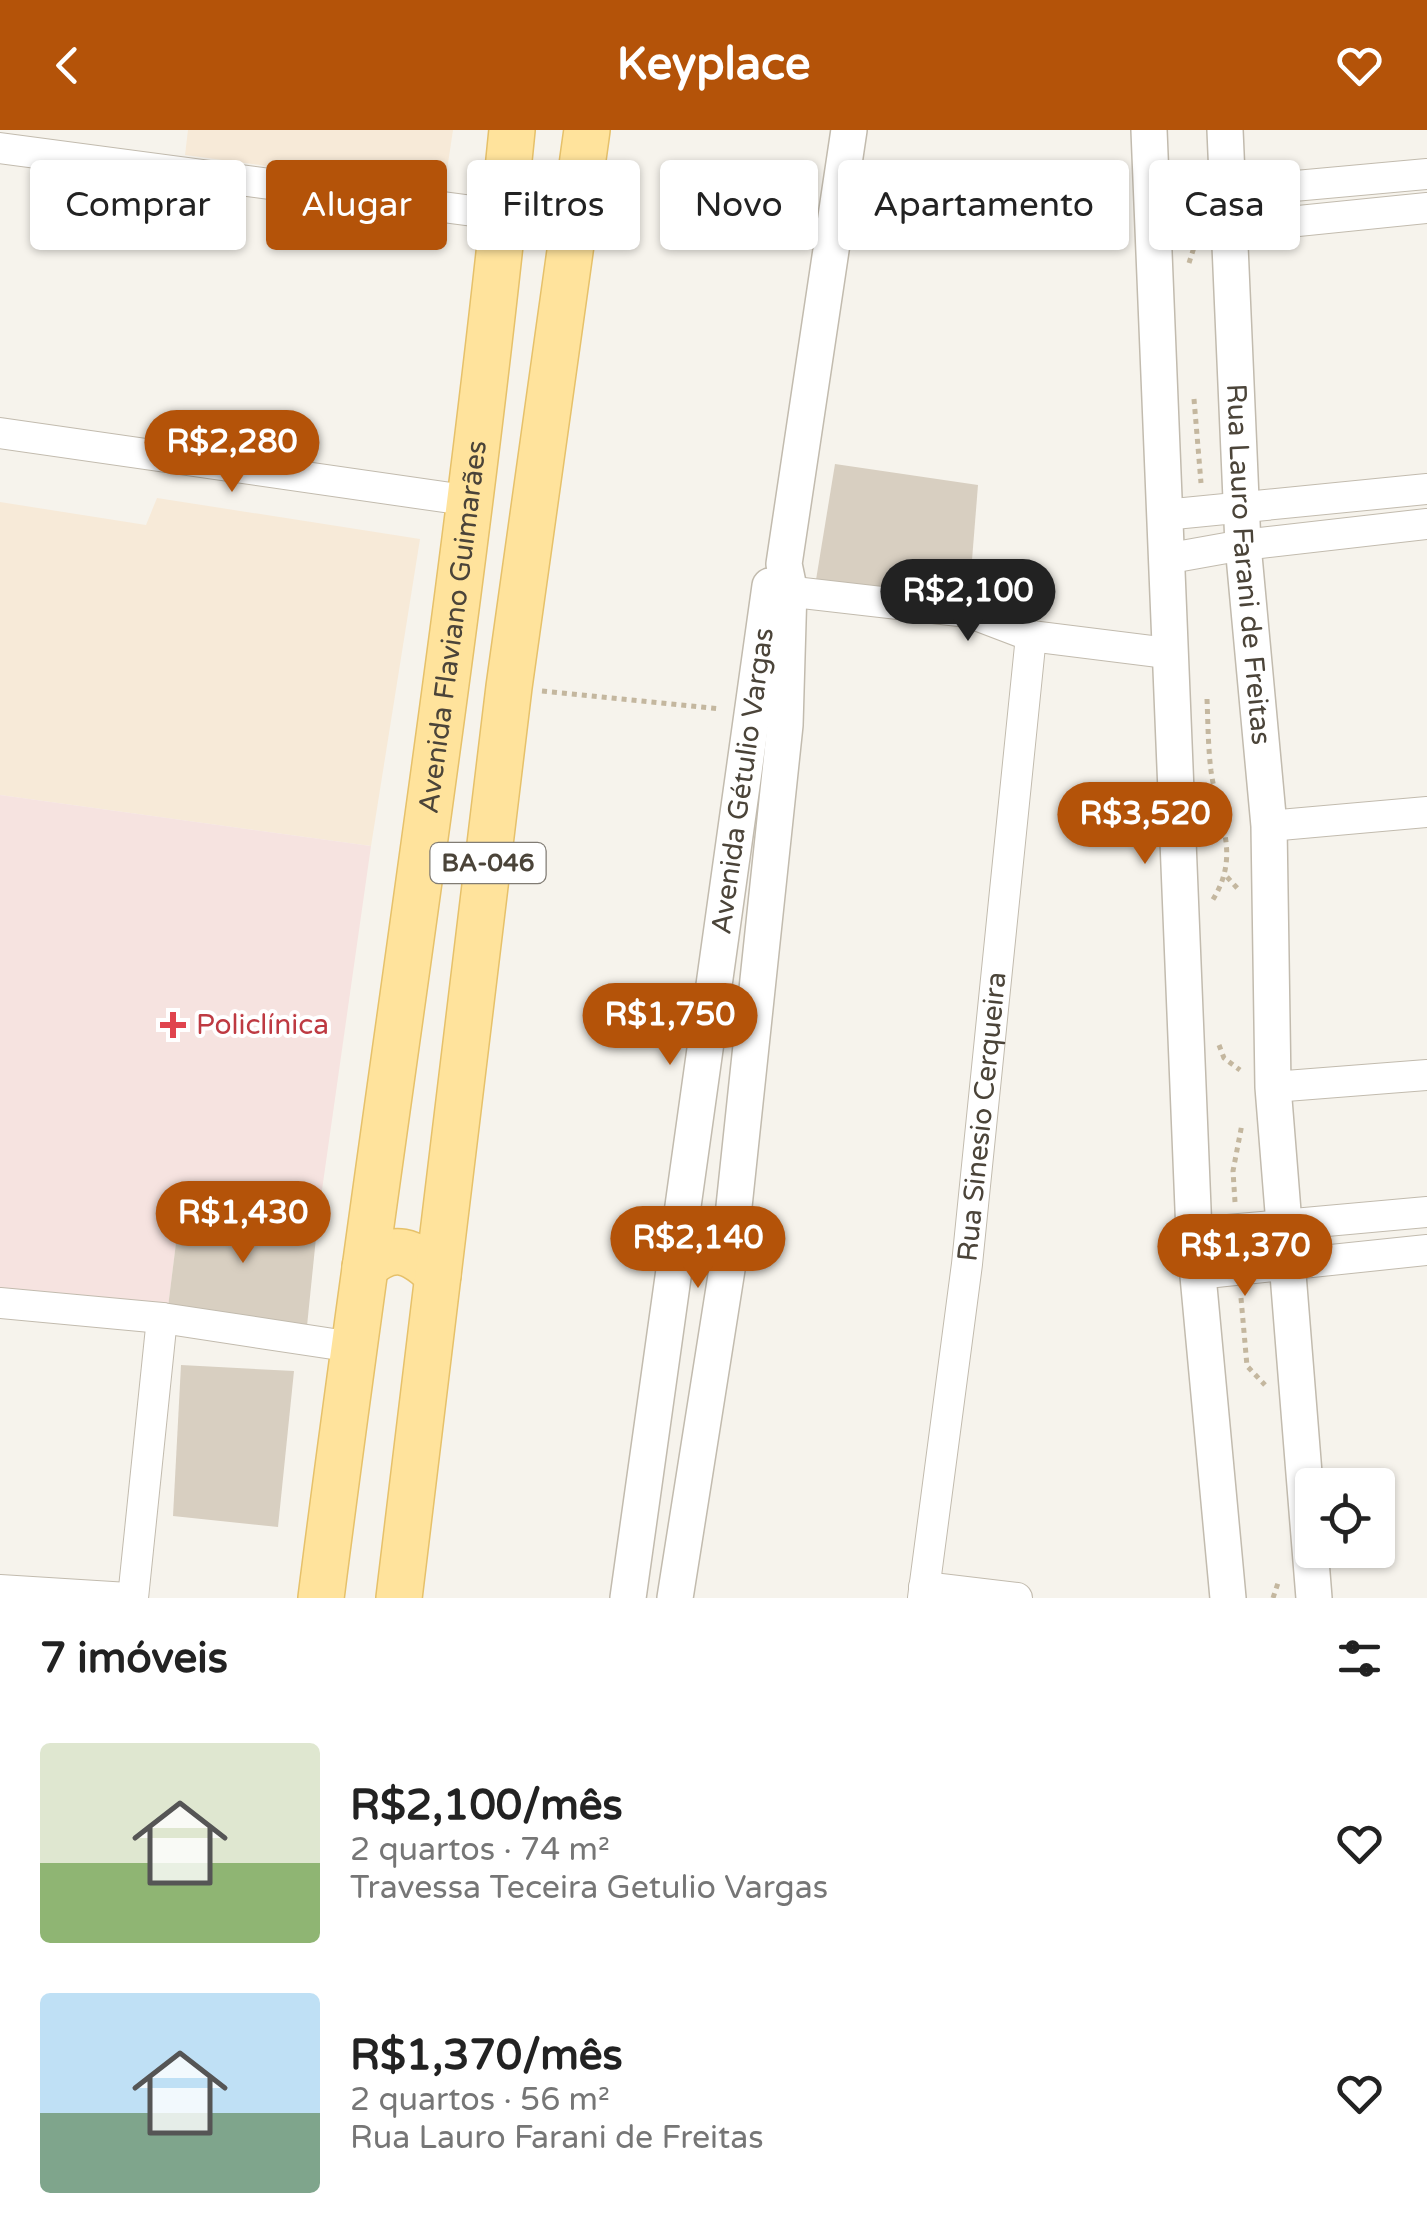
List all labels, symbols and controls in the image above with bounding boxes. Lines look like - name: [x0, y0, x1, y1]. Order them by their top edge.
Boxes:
- icon: back: [40, 38, 95, 93]
- text: Keyplace: [617, 38, 810, 92]
- icon: heart: [1332, 38, 1387, 93]
- chip: Comprar: [30, 160, 246, 250]
- chip: Alugar: [266, 160, 447, 250]
- chip: Filtros: [467, 160, 640, 250]
- chip: Novo: [660, 160, 818, 250]
- chip: Apartamento: [838, 160, 1129, 250]
- chip: Casa: [1149, 160, 1300, 250]
- street label: Rua Lauro Farani de Freitas: [1219, 383, 1278, 746]
- pin: R$2,280: [140, 410, 324, 495]
- text: R$2,280: [166, 423, 298, 461]
- street label: Avenida Flaviano Guimarães: [412, 438, 494, 816]
- pin: R$2,100: [876, 559, 1060, 644]
- text: R$2,100: [902, 572, 1034, 610]
- street label: Avenida Gétulio Vargas: [704, 626, 781, 936]
- pin: R$3,520: [1053, 782, 1237, 867]
- text: R$3,520: [1079, 795, 1211, 833]
- road number: BA-046: [430, 843, 546, 883]
- street label: Rua Sinesio Cerqueira: [950, 970, 1014, 1263]
- pin: R$1,750: [578, 983, 762, 1068]
- text: R$1,750: [605, 996, 735, 1034]
- place label: Policlínica: [196, 1008, 329, 1042]
- marker: Policlínica: [160, 1012, 186, 1038]
- pin: R$1,430: [151, 1181, 335, 1266]
- text: R$1,430: [178, 1194, 308, 1232]
- pin: R$2,140: [606, 1206, 790, 1291]
- pin: R$1,370: [1153, 1214, 1337, 1299]
- text: R$2,140: [632, 1219, 764, 1257]
- text: R$1,370: [1179, 1227, 1311, 1265]
- map controls: [1295, 1468, 1395, 1568]
- button: locate: [1295, 1468, 1395, 1568]
- icon: filters: [1332, 1631, 1387, 1686]
- text: 7 imóveis: [40, 1633, 228, 1684]
- text: R$2,100/mês: [350, 1780, 623, 1831]
- icon: home: [120, 1783, 240, 1903]
- icon: heart: [1332, 1816, 1387, 1871]
- text: 2 quartos · 74 m²: [350, 1831, 610, 1869]
- text: Travessa Teceira Getulio Vargas: [350, 1869, 828, 1907]
- text: R$1,370/mês: [350, 2030, 623, 2081]
- icon: home: [120, 2033, 240, 2153]
- icon: heart: [1332, 2066, 1387, 2121]
- text: 2 quartos · 56 m²: [350, 2081, 610, 2119]
- text: Rua Lauro Farani de Freitas: [350, 2119, 764, 2157]

